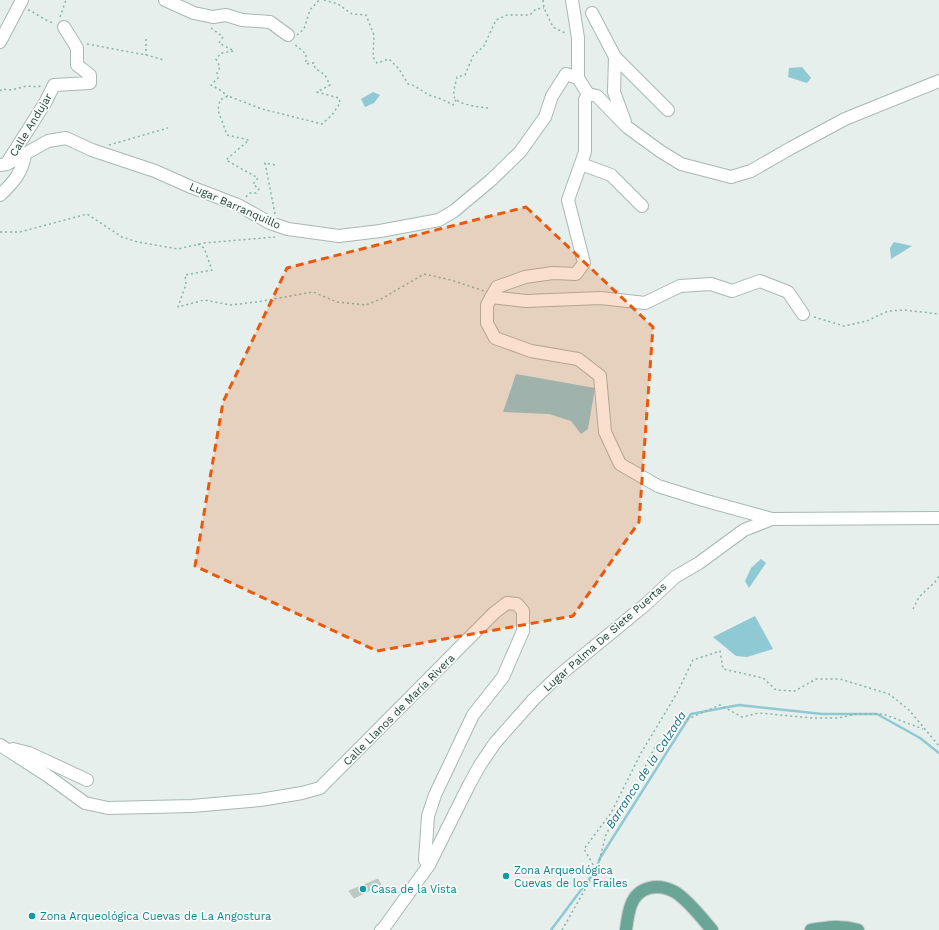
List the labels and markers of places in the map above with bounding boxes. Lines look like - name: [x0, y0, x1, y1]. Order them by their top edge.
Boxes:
- place label: Zona Arqueológica Cuevas de los Frailes: [514, 864, 628, 890]
- marker: Zona Arqueológica Cuevas de los Frailes: [501, 871, 511, 881]
- place label: Casa de la Vista: [371, 883, 457, 896]
- marker: Casa de la Vista: [358, 884, 368, 894]
- place label: Zona Arqueológica Cuevas de La Angostura: [40, 910, 271, 923]
- marker: Zona Arqueológica Cuevas de La Angostura: [27, 911, 37, 921]

